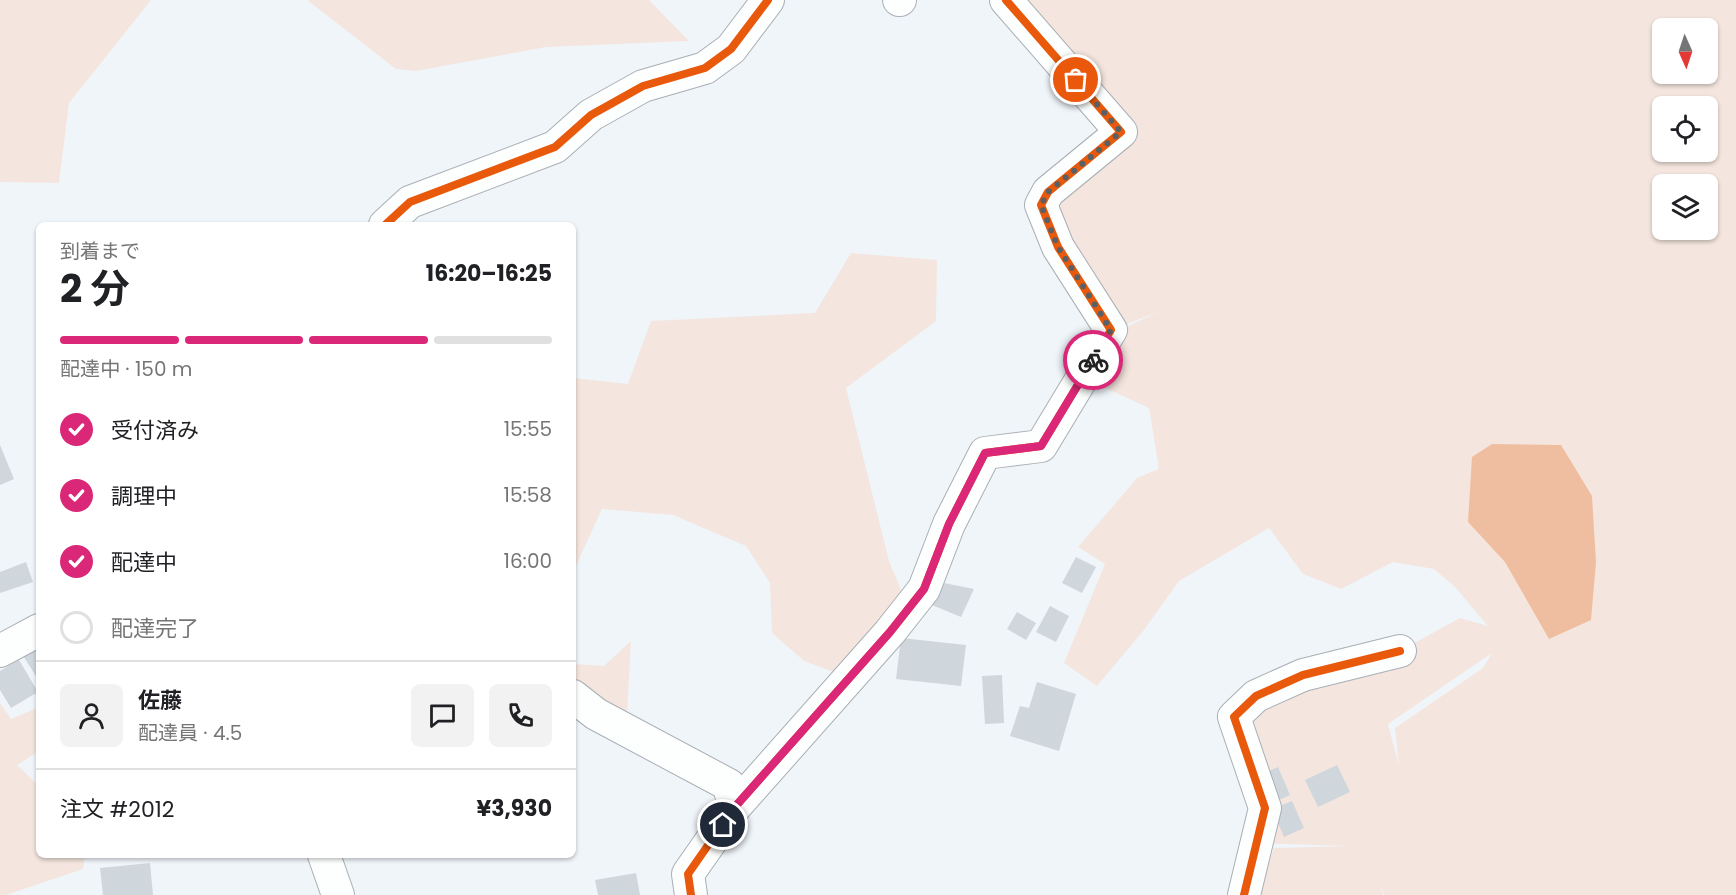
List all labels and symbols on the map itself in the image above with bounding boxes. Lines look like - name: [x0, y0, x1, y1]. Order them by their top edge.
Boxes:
- north arrow: [1652, 18, 1718, 84]
- pin: [1050, 54, 1101, 105]
- courier: [1063, 330, 1123, 390]
- pin: [697, 799, 748, 850]

